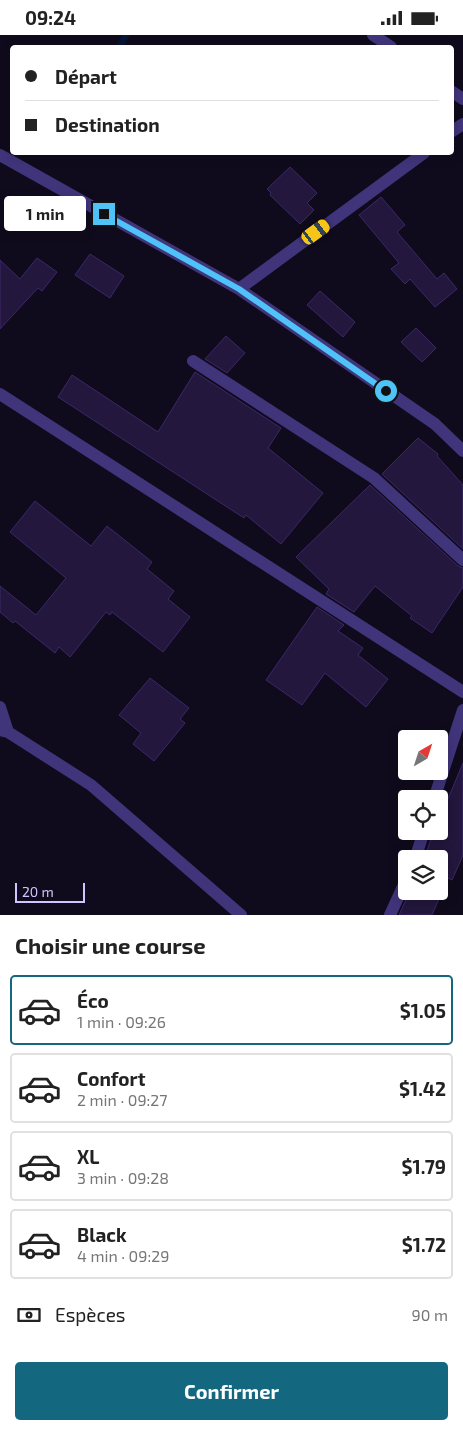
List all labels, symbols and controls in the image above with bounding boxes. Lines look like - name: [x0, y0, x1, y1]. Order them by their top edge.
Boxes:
- text: 09:24: [25, 6, 76, 29]
- text: Départ: [55, 65, 117, 88]
- text: Destination: [55, 113, 160, 136]
- callout: 1 min: [4, 197, 86, 231]
- route end: [93, 203, 115, 225]
- text: 1 min: [26, 204, 64, 223]
- car: [299, 217, 332, 247]
- route start: [375, 380, 397, 402]
- north arrow: [398, 730, 448, 780]
- map controls: [398, 730, 448, 900]
- button: locate: [398, 790, 448, 840]
- button: layers: [398, 850, 448, 900]
- scale bar: [15, 880, 85, 903]
- text: 20 m: [22, 883, 54, 900]
- text: Choisir une course: [15, 932, 206, 958]
- icon: car: [17, 988, 62, 1033]
- text: Éco: [77, 989, 109, 1012]
- text: $1.05: [400, 999, 446, 1022]
- text: 1 min · 09:26: [77, 1012, 166, 1031]
- icon: car: [17, 1066, 62, 1111]
- text: Confort: [77, 1067, 145, 1090]
- text: $1.42: [399, 1077, 446, 1100]
- text: 2 min · 09:27: [77, 1090, 168, 1109]
- icon: car: [17, 1144, 62, 1189]
- text: XL: [77, 1145, 99, 1168]
- text: $1.79: [402, 1155, 446, 1178]
- text: 3 min · 09:28: [77, 1168, 169, 1187]
- icon: car: [17, 1222, 62, 1267]
- text: Black: [77, 1223, 127, 1246]
- text: $1.72: [402, 1233, 446, 1256]
- text: 4 min · 09:29: [77, 1246, 169, 1265]
- icon: cash: [15, 1301, 43, 1329]
- text: Espèces: [55, 1303, 126, 1326]
- text: 90 m: [412, 1305, 448, 1324]
- button: Confirmer: [15, 1362, 448, 1420]

